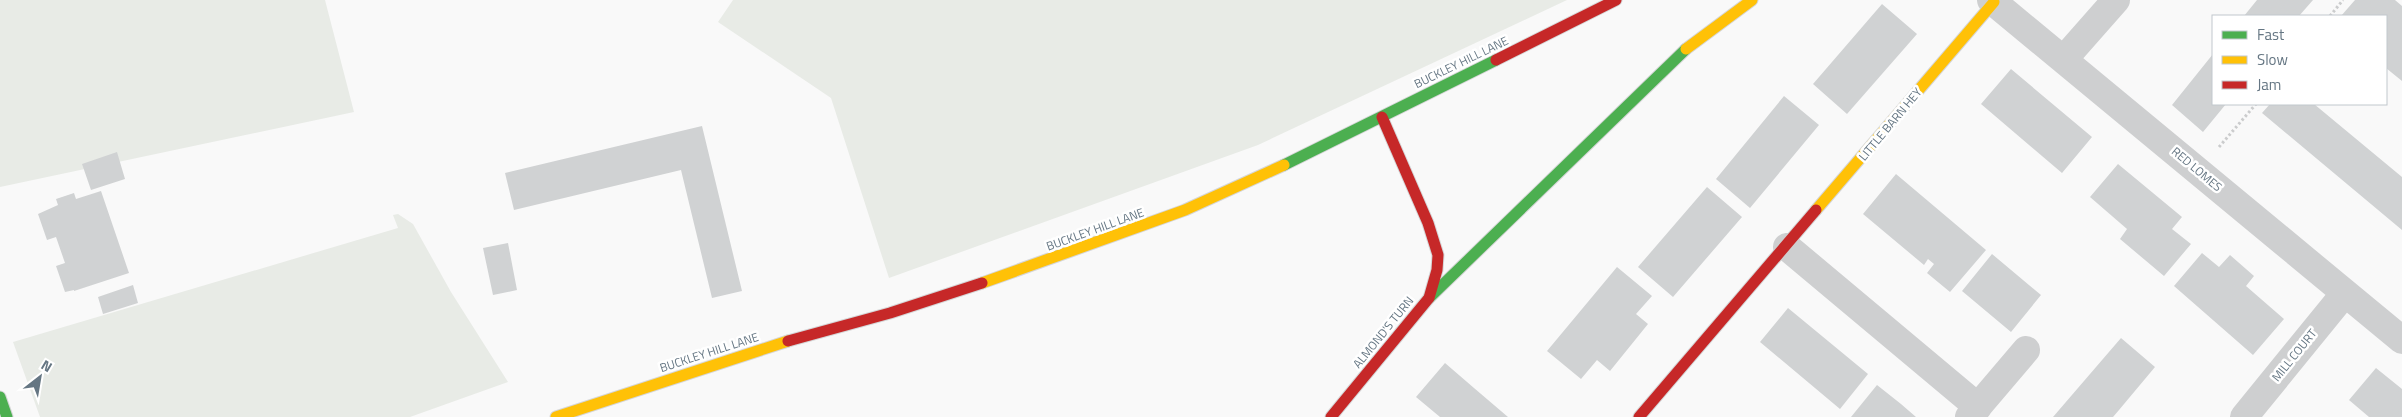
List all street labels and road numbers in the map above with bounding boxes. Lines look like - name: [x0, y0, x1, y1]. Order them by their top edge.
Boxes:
- street label: BUCKLEY HILL LANE: [1411, 31, 1512, 93]
- street label: LITTLE BARN HEY: [1854, 83, 1927, 165]
- street label: RED LOMES: [2168, 142, 2226, 196]
- street label: BUCKLEY HILL LANE: [1043, 202, 1147, 256]
- street label: ALMOND'S TURN: [1348, 292, 1418, 372]
- street label: MILL COURT: [2267, 324, 2322, 385]
- street label: BUCKLEY HILL LANE: [657, 327, 761, 377]

